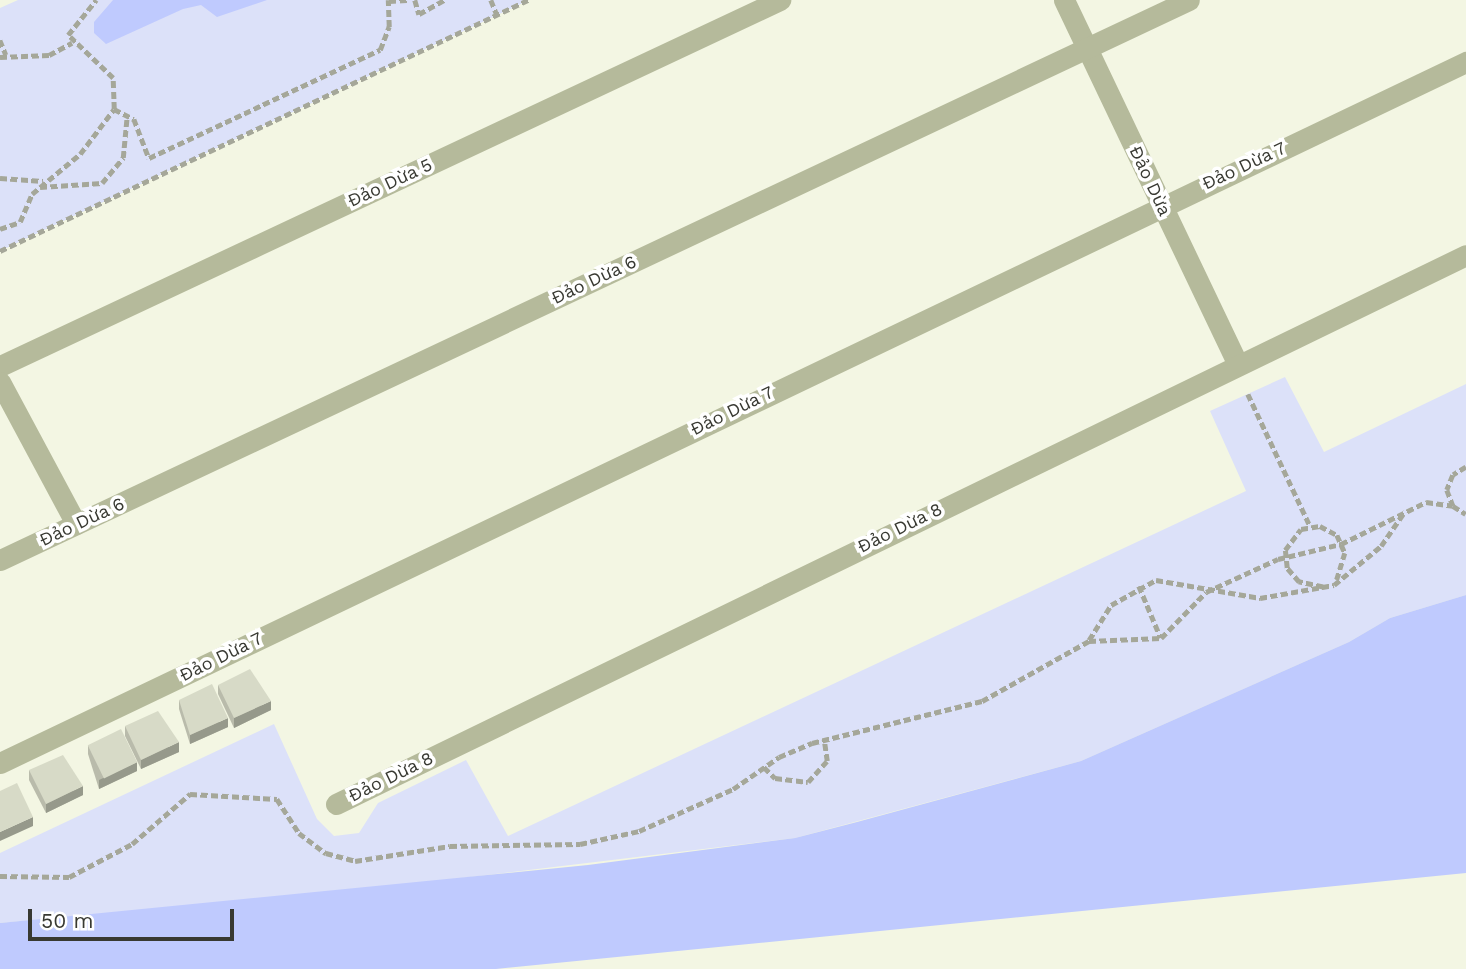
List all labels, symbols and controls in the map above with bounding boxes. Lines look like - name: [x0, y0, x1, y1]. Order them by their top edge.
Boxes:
- street label: Đảo Dừa 7: [1198, 137, 1290, 195]
- street label: Đảo Dừa: [1124, 143, 1176, 219]
- street label: Đảo Dừa 5: [344, 154, 436, 212]
- street label: Đảo Dừa 6: [548, 251, 640, 309]
- street label: Đảo Dừa 7: [686, 381, 778, 441]
- street label: Đảo Dừa 6: [36, 493, 128, 551]
- street label: Đảo Dừa 8: [854, 498, 946, 558]
- street label: Đảo Dừa 7: [175, 627, 267, 687]
- street label: Đảo Dừa 8: [345, 747, 437, 807]
- scale bar: [32, 895, 238, 939]
- text: 50 m: [41, 908, 93, 933]

